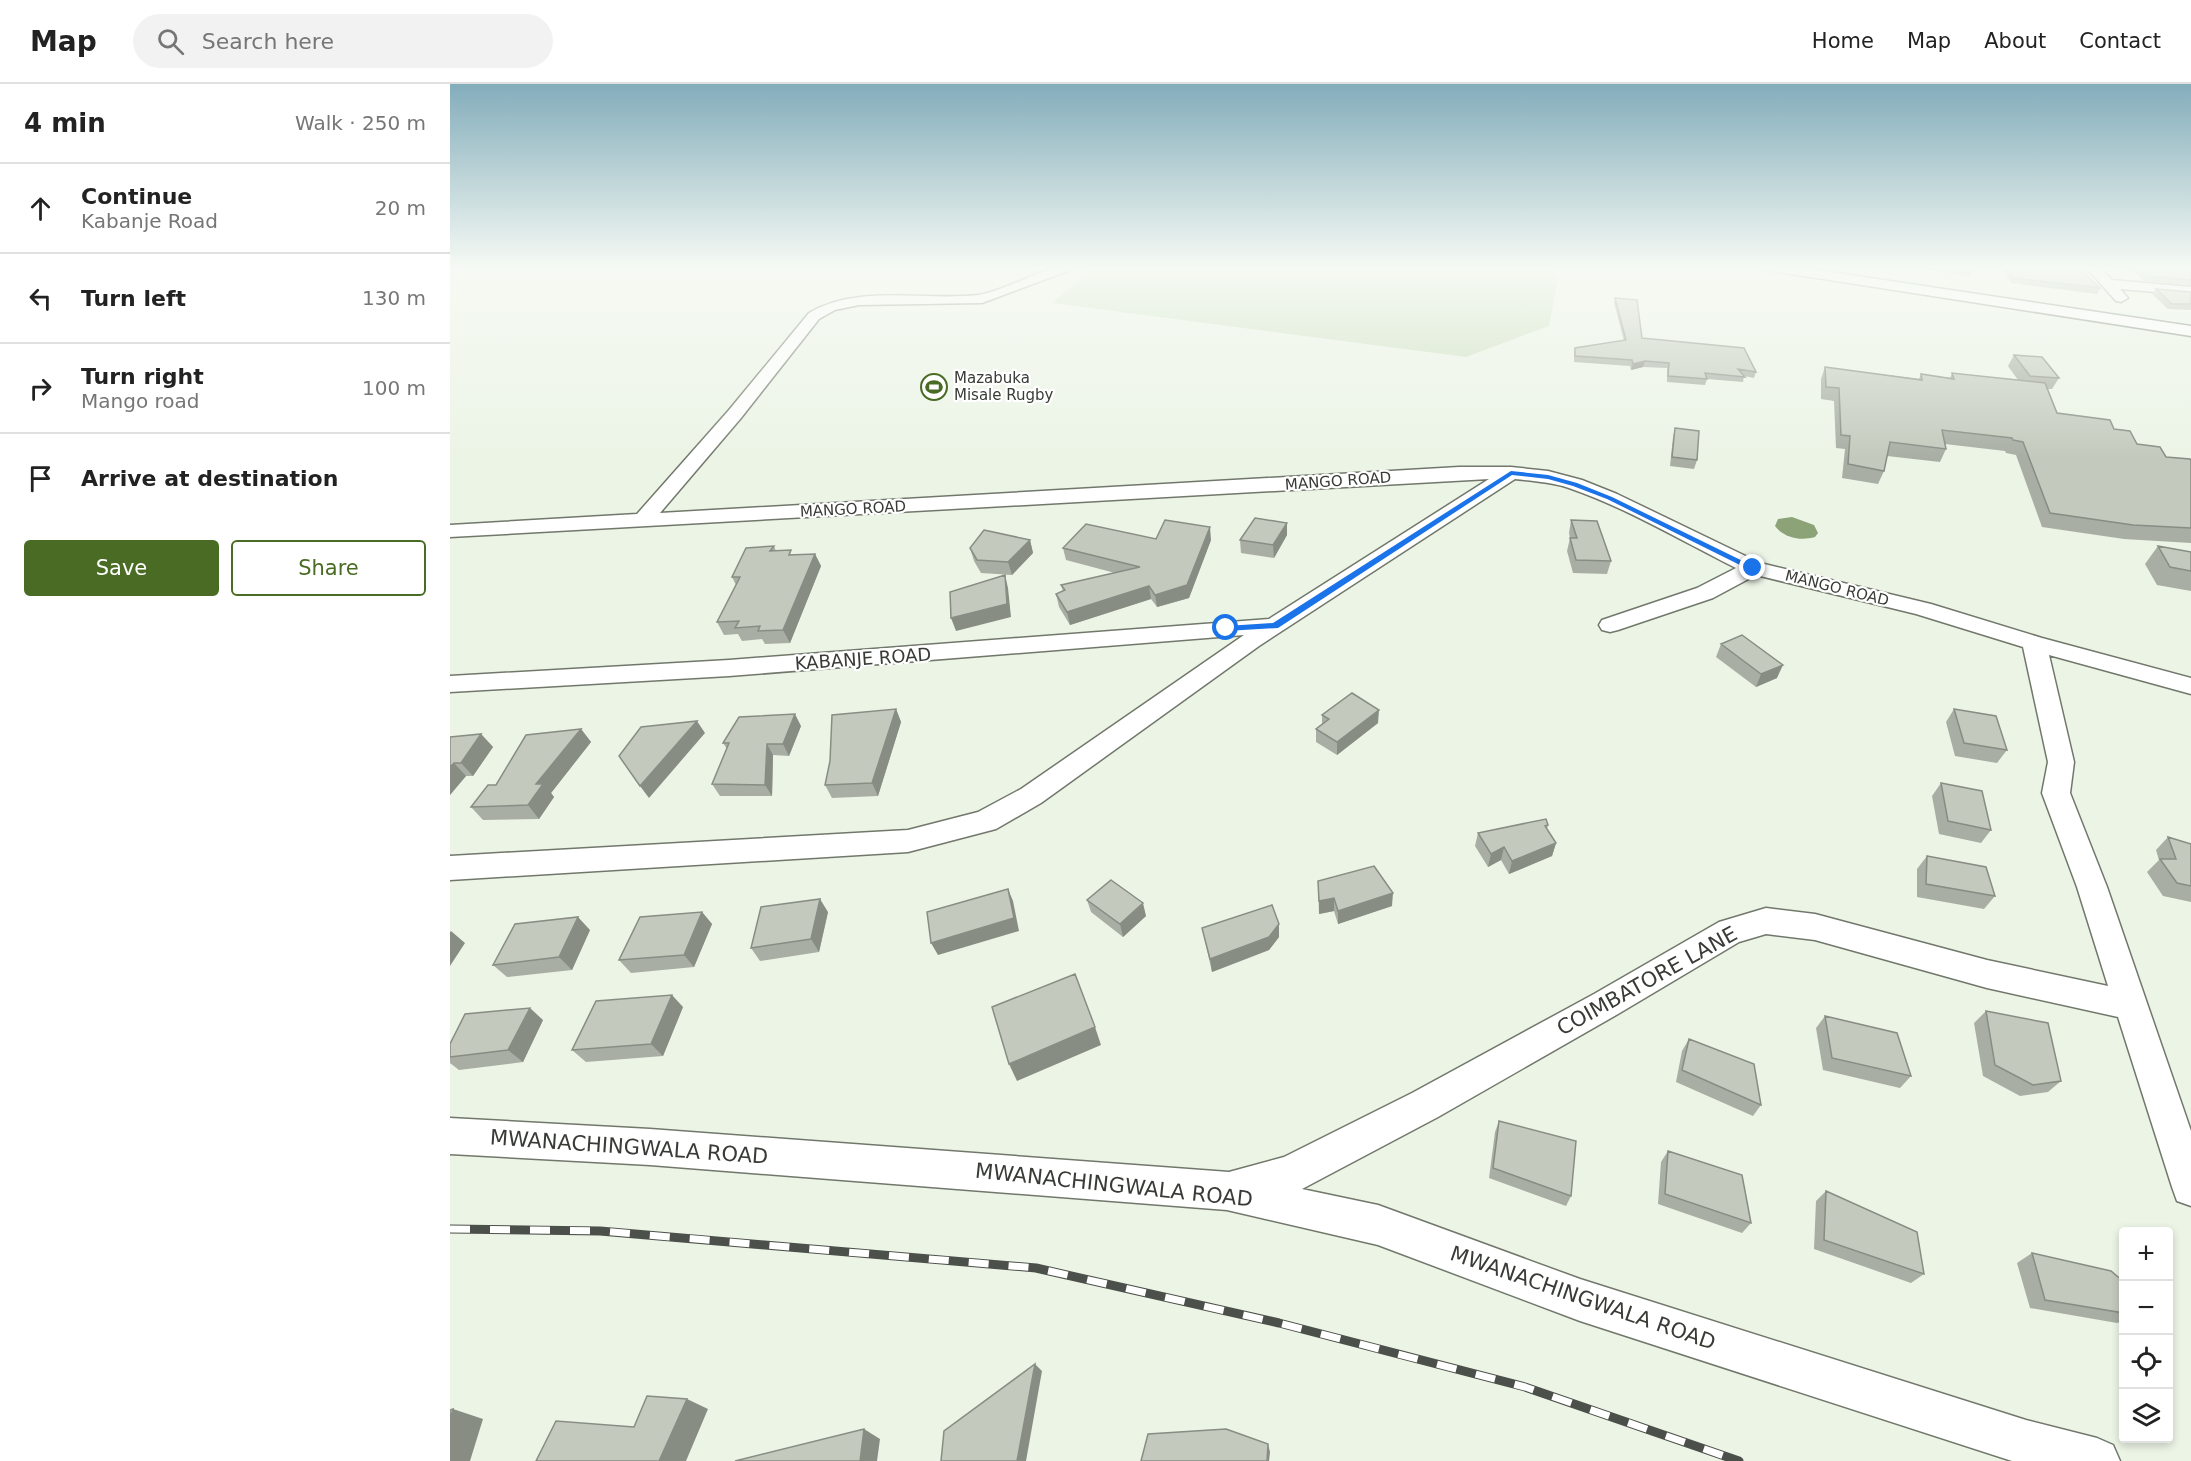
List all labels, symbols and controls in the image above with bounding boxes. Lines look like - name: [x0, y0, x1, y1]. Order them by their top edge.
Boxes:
- search box: [133, 14, 553, 68]
- text: Map: [30, 25, 97, 58]
- icon: search: [154, 25, 187, 58]
- text: Search here: [202, 29, 334, 54]
- text: Home: [1812, 29, 1874, 53]
- text: Map: [1907, 29, 1951, 53]
- text: About: [1984, 29, 2046, 53]
- text: Contact: [2079, 29, 2161, 53]
- text: 4 min: [24, 108, 106, 138]
- text: Walk · 250 m: [295, 111, 426, 135]
- text: Continue: [81, 184, 192, 209]
- icon: ahead: [24, 192, 57, 225]
- text: 20 m: [375, 196, 426, 220]
- text: Kabanje Road: [81, 209, 218, 233]
- icon: left: [24, 282, 57, 315]
- text: Turn left: [81, 286, 186, 311]
- text: 130 m: [362, 286, 426, 310]
- text: Turn right: [81, 364, 204, 389]
- place label: Mazabuka Misale Rugby: [954, 369, 1054, 404]
- icon: right: [24, 372, 57, 405]
- sports icon: Mazabuka Misale Rugby: [919, 372, 949, 402]
- text: 100 m: [362, 376, 426, 400]
- text: Mango road: [81, 389, 199, 413]
- icon: arrive: [24, 462, 57, 495]
- text: Arrive at destination: [81, 466, 338, 491]
- street label: MANGO ROAD: [1284, 468, 1392, 494]
- street label: MANGO ROAD: [799, 497, 907, 521]
- button: Save: [24, 540, 219, 596]
- button: Share: [231, 540, 426, 596]
- route end: [1739, 554, 1765, 580]
- street label: MANGO ROAD: [1783, 566, 1891, 610]
- route start: [1212, 614, 1238, 640]
- street label: KABANJE ROAD: [794, 643, 932, 674]
- street label: COIMBATORE LANE: [1553, 922, 1741, 1040]
- street label: MWANACHINGWALA ROAD: [489, 1125, 769, 1169]
- street label: MWANACHINGWALA ROAD: [974, 1158, 1254, 1212]
- map controls: [2119, 1227, 2173, 1443]
- button: +: [2119, 1227, 2173, 1281]
- street label: MWANACHINGWALA ROAD: [1447, 1241, 1719, 1355]
- button: −: [2119, 1281, 2173, 1335]
- button: locate: [2119, 1335, 2173, 1389]
- button: layers: [2119, 1389, 2173, 1443]

